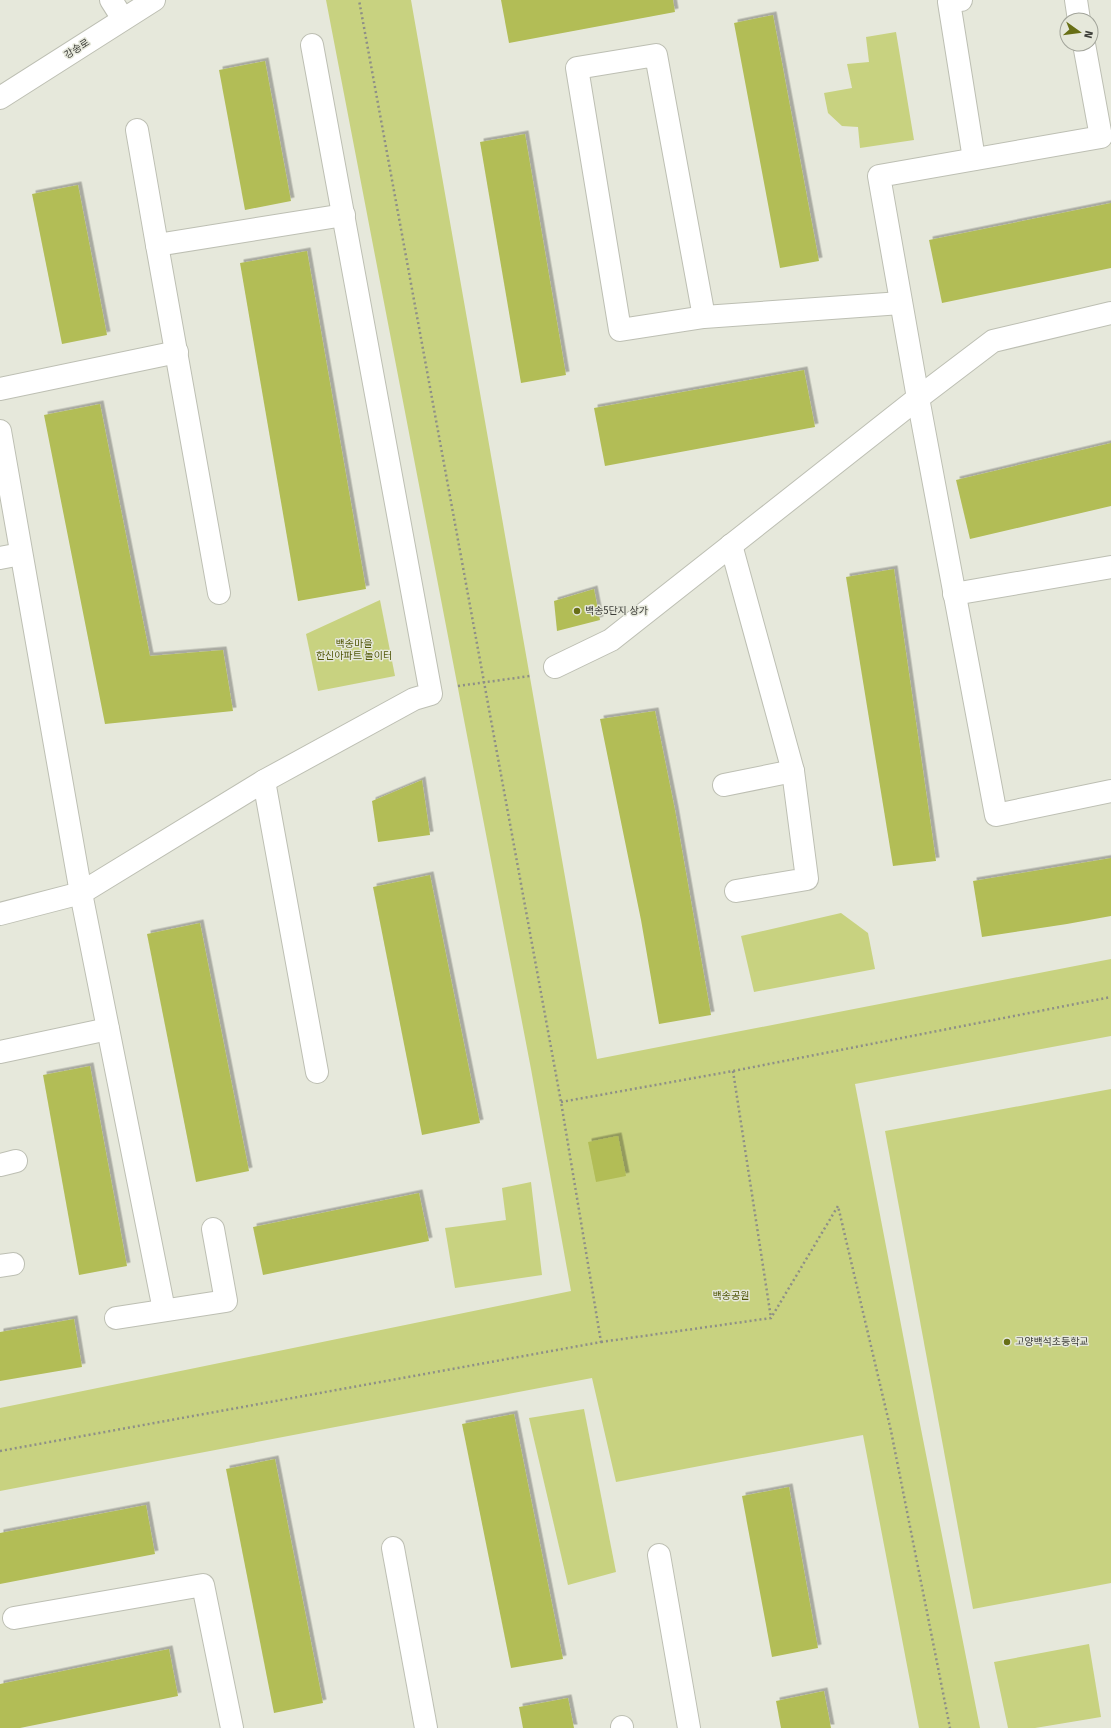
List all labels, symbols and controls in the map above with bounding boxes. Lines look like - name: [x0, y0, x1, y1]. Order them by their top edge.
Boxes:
- north arrow: [1059, 12, 1099, 52]
- text: N: [1081, 29, 1095, 39]
- street label: 강송로: [62, 36, 92, 62]
- place label: 백송5단지 상가: [585, 605, 648, 617]
- marker: 백송5단지 상가: [572, 606, 582, 616]
- park label: 백송마을 한신아파트 놀이터: [316, 638, 392, 662]
- park label: 백송공원: [713, 1290, 749, 1302]
- place label: 고양백석초등학교: [1015, 1336, 1089, 1348]
- marker: 고양백석초등학교: [1002, 1337, 1012, 1347]

